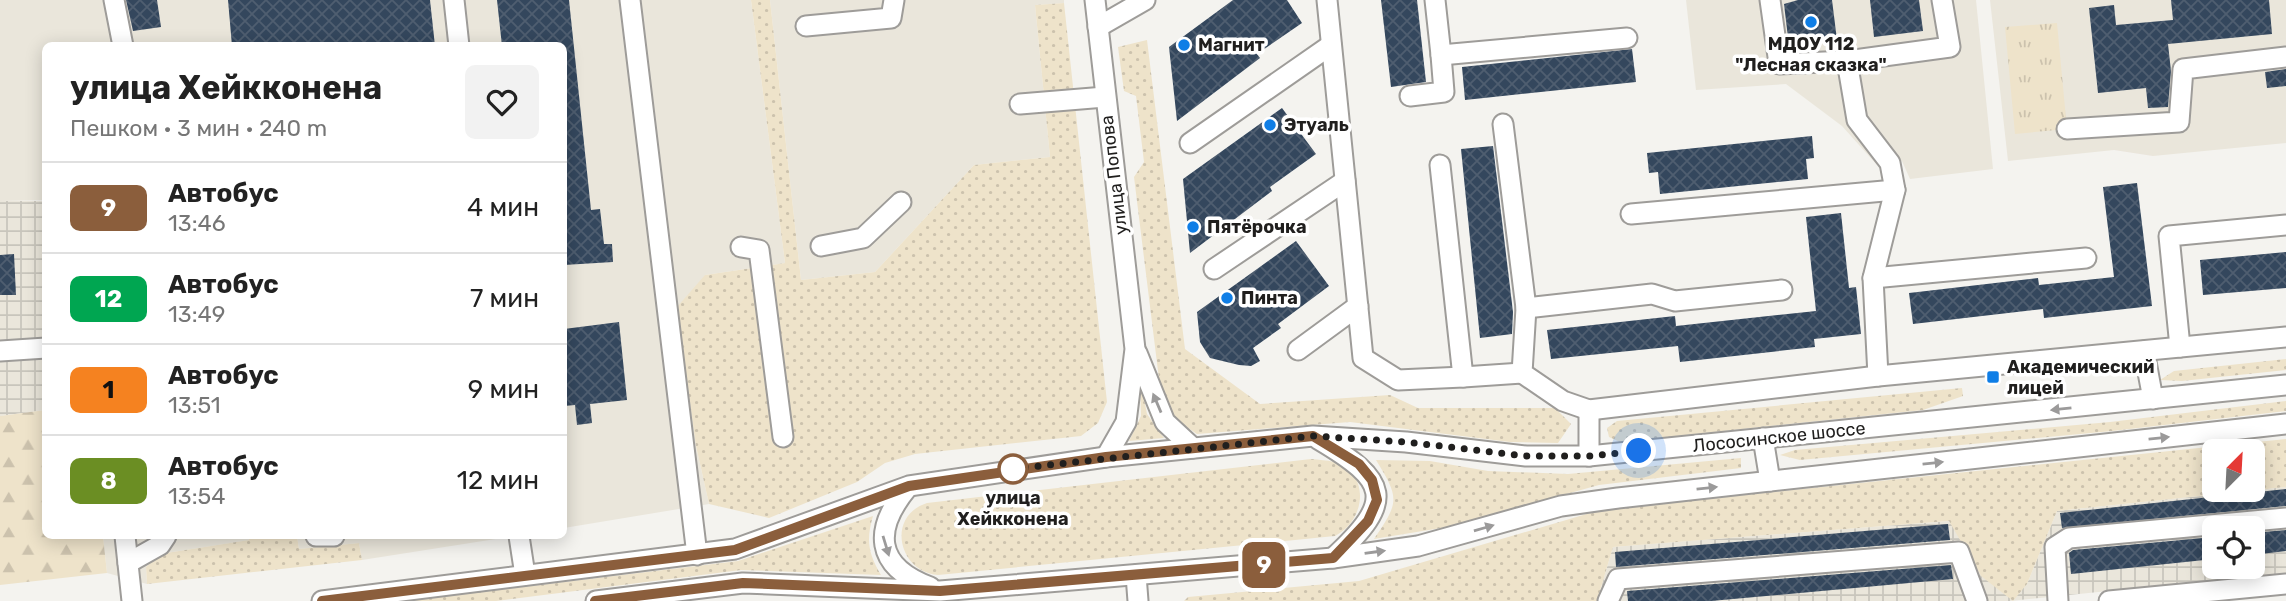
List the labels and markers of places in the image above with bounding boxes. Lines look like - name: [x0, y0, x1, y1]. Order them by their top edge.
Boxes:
- marker: МДОУ 112 "Лесная сказка": [1803, 14, 1819, 30]
- place label: МДОУ 112 "Лесная сказка": [1735, 33, 1887, 76]
- place label: Магнит: [1198, 34, 1265, 56]
- marker: Магнит: [1176, 37, 1192, 53]
- place label: Этуаль: [1284, 114, 1349, 136]
- marker: Этуаль: [1262, 117, 1278, 133]
- place label: Пятёрочка: [1207, 216, 1307, 238]
- marker: Пятёрочка: [1185, 219, 1201, 235]
- place label: Пинта: [1241, 287, 1298, 309]
- marker: Пинта: [1219, 290, 1235, 306]
- place label: Академический лицей: [2007, 356, 2155, 399]
- marker: Академический лицей: [1985, 369, 2001, 385]
- marker: улица Хейкконена: [998, 454, 1028, 484]
- place label: улица Хейкконена: [957, 487, 1069, 530]

